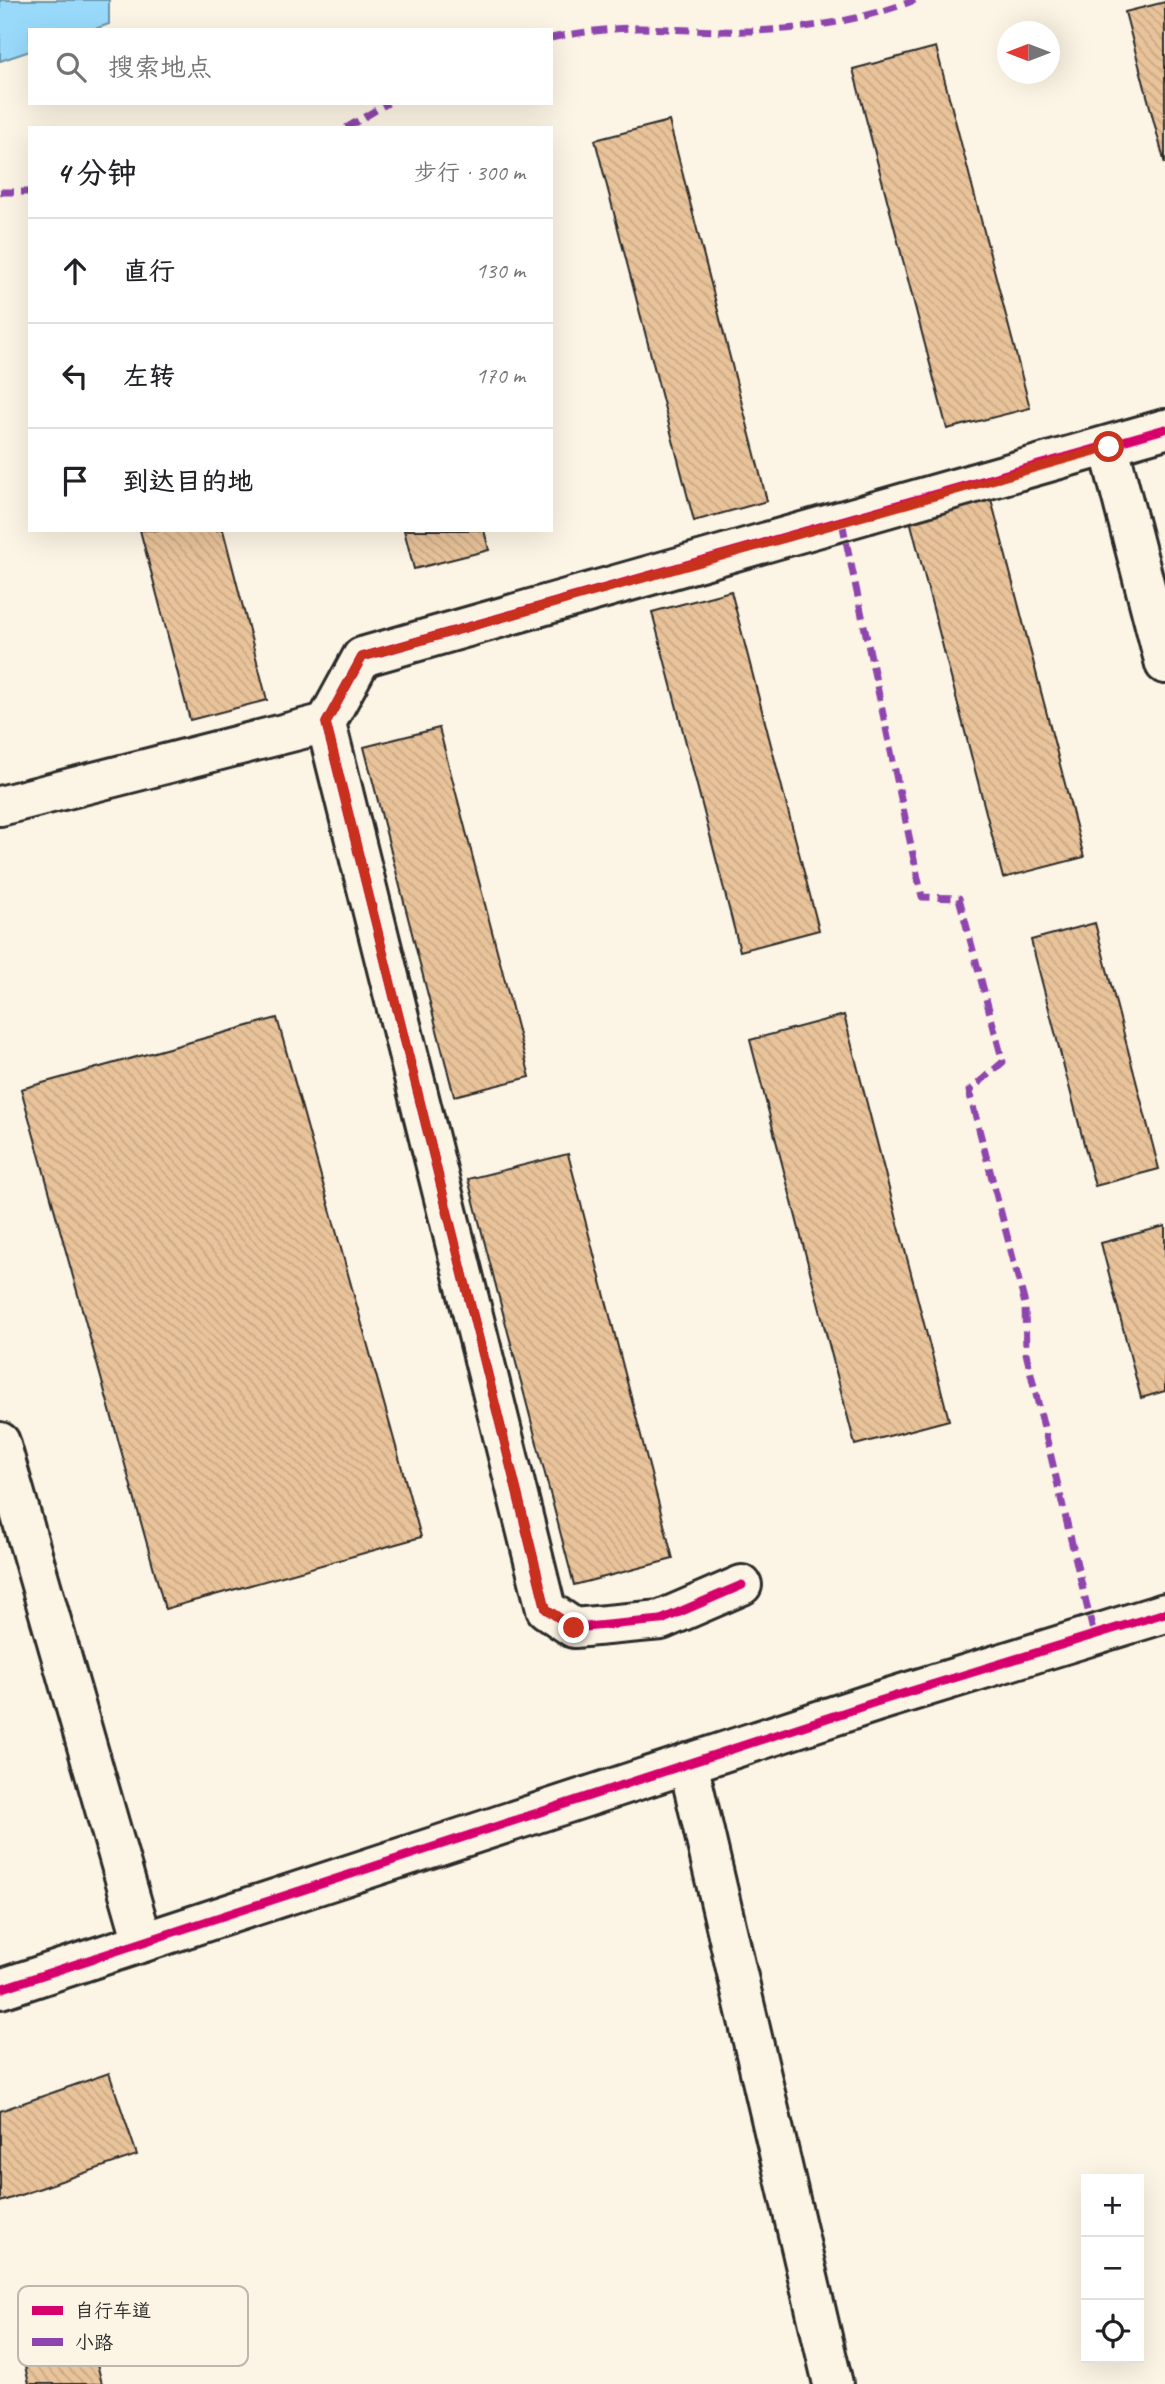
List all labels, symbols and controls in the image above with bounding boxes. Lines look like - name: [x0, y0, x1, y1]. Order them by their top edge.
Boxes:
- north arrow: [997, 21, 1060, 84]
- search box: [28, 28, 553, 105]
- icon: search: [52, 48, 90, 86]
- text: 搜索地点: [108, 51, 212, 84]
- text: 4 分钟: [56, 154, 137, 192]
- text: 步行 · 300 m: [414, 158, 525, 187]
- icon: ahead: [56, 252, 94, 290]
- text: 直行: [123, 255, 175, 288]
- text: 130 m: [476, 256, 525, 285]
- icon: left: [56, 357, 94, 395]
- text: 左转: [123, 360, 175, 393]
- text: 170 m: [476, 361, 525, 390]
- route start: [1093, 431, 1124, 462]
- icon: arrive: [56, 462, 94, 500]
- text: 到达目的地: [123, 465, 253, 498]
- route end: [558, 1612, 589, 1643]
- map controls: [1081, 2174, 1144, 2363]
- button: +: [1081, 2174, 1144, 2237]
- button: −: [1081, 2237, 1144, 2300]
- legend: [18, 2286, 248, 2366]
- text: 自行车道: [75, 2299, 151, 2323]
- button: locate: [1081, 2300, 1144, 2363]
- text: 小路: [75, 2331, 113, 2355]

